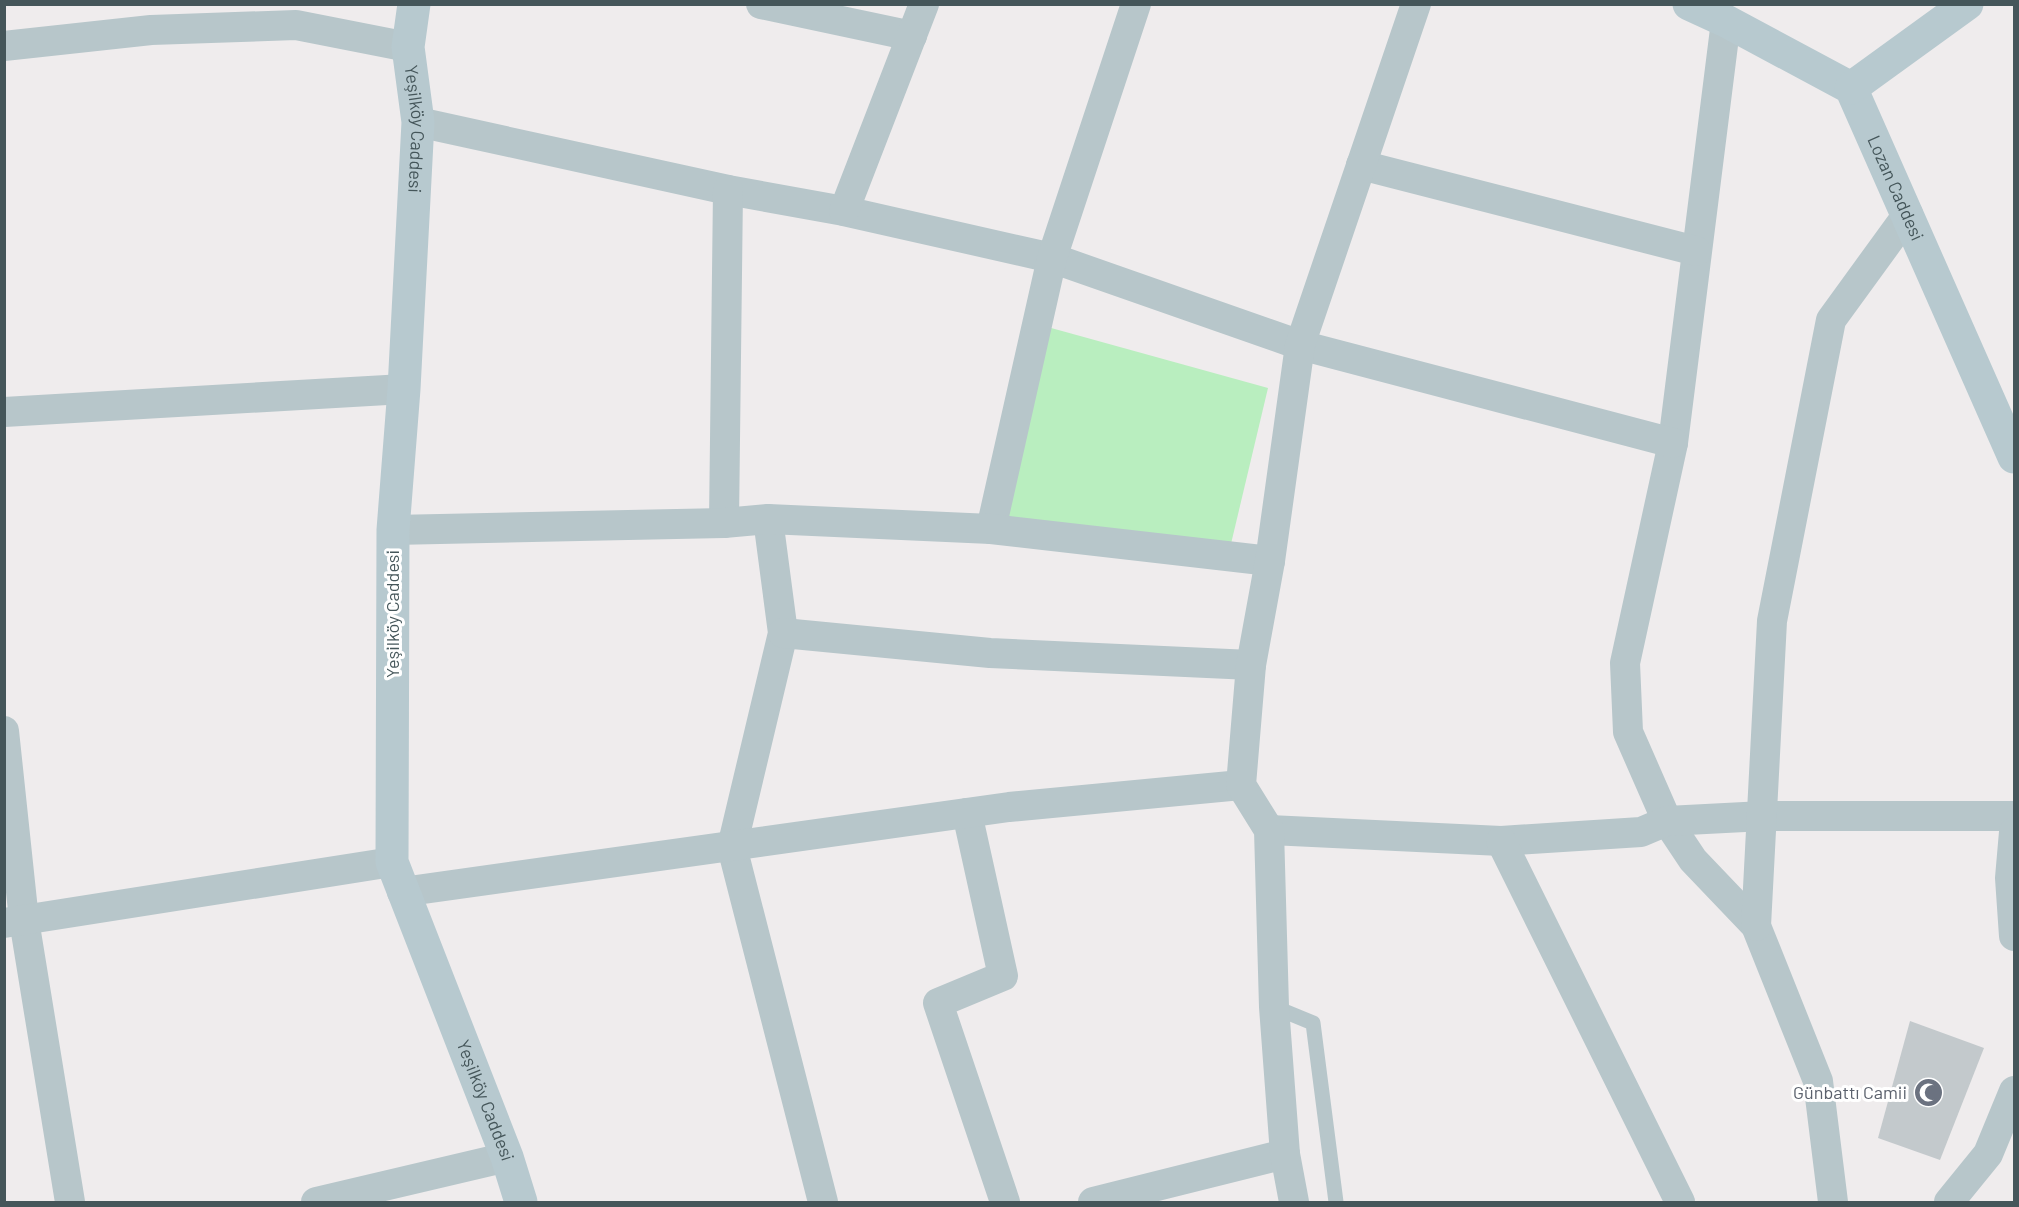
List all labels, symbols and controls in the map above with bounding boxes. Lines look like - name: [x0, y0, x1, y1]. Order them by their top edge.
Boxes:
- street label: Yeşilköy Caddesi: [401, 64, 430, 194]
- street label: Lozan Caddesi: [1863, 132, 1929, 244]
- street label: Yeşilköy Caddesi: [381, 550, 403, 678]
- street label: Yeşilköy Caddesi: [452, 1037, 520, 1163]
- mosque icon: Günbattı Camii: [1912, 1077, 1944, 1109]
- place label: Günbattı Camii: [1793, 1081, 1907, 1103]

